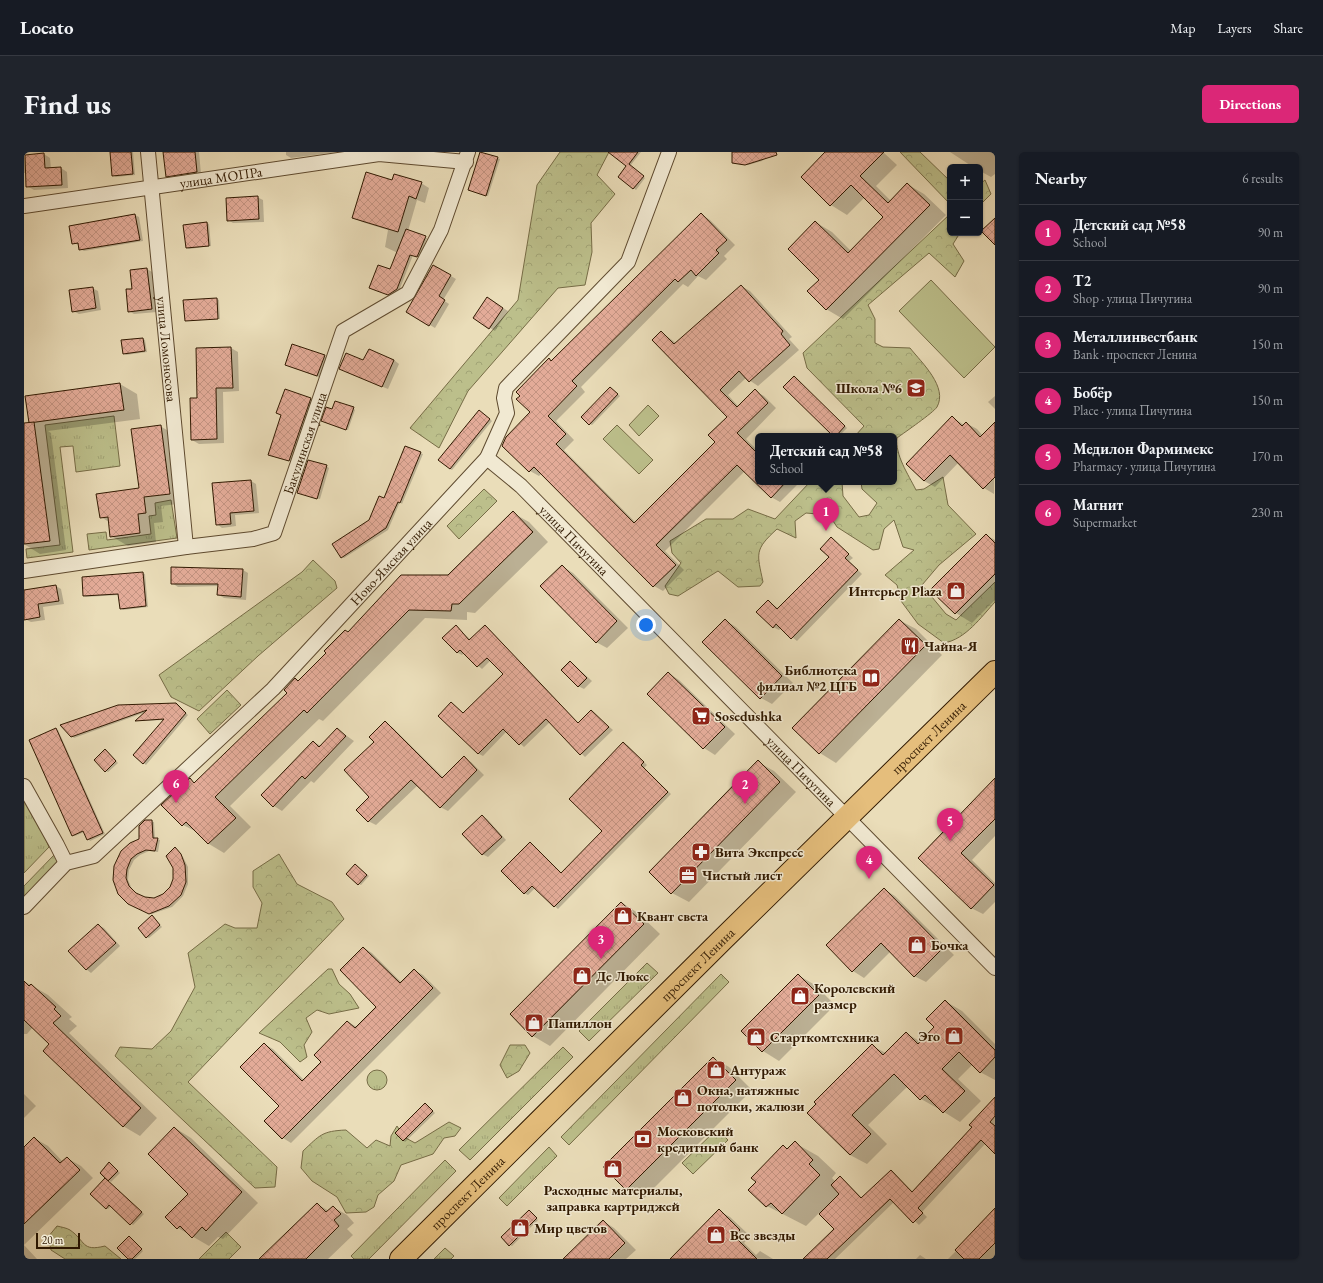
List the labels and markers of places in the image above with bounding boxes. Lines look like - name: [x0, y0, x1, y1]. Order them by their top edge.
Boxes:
- school or university icon: Школа №6: [905, 377, 927, 399]
- place label: Школа №6: [836, 379, 903, 397]
- pin: 1: [813, 498, 839, 531]
- shop icon: Интерьер Plaza: [945, 580, 967, 602]
- place label: Интерьер Plaza: [848, 582, 943, 600]
- restaurant icon: Чайна-Я: [899, 635, 921, 657]
- place label: Чайна-Я: [924, 637, 977, 655]
- place label: Библиотека филиал №2 ЦГБ: [757, 661, 858, 695]
- library icon: Библиотека филиал №2 ЦГБ: [860, 667, 882, 689]
- supermarket icon: Sosedushka: [690, 705, 712, 727]
- place label: Sosedushka: [715, 707, 783, 725]
- pin: 6: [163, 770, 189, 803]
- pin: 2: [732, 771, 758, 804]
- pin: 5: [937, 808, 963, 841]
- pharmacy icon: Вита Экспресс: [690, 841, 712, 863]
- place label: Вита Экспресс: [715, 843, 803, 861]
- pin: 4: [856, 846, 882, 879]
- office icon: Чистый лист: [677, 864, 699, 886]
- place label: Чистый лист: [702, 866, 783, 884]
- shop icon: Квант света: [612, 905, 634, 927]
- place label: Квант света: [637, 907, 709, 925]
- pin: 3: [588, 926, 614, 959]
- shop icon: Бочка: [906, 934, 928, 956]
- place label: Бочка: [931, 936, 969, 954]
- shop icon: Де Люкс: [571, 965, 593, 987]
- place label: Де Люкс: [596, 967, 649, 985]
- place label: Королевский размер: [814, 979, 895, 1013]
- shop icon: Королевский размер: [789, 985, 811, 1007]
- shop icon: Папиллон: [523, 1012, 545, 1034]
- place label: Папиллон: [548, 1014, 612, 1032]
- shop icon: Эго: [943, 1025, 965, 1047]
- shop icon: Старткомтехника: [745, 1026, 767, 1048]
- place label: Эго: [918, 1027, 940, 1045]
- place label: Старткомтехника: [770, 1028, 880, 1046]
- shop icon: Антураж: [705, 1059, 727, 1081]
- place label: Антураж: [729, 1061, 787, 1079]
- place label: Окна, натяжные потолки, жалюзи: [697, 1081, 805, 1115]
- shop icon: Окна, натяжные потолки, жалюзи: [672, 1087, 694, 1109]
- place label: Московский кредитный банк: [657, 1122, 759, 1156]
- bank icon: Московский кредитный банк: [632, 1128, 654, 1150]
- shop icon: Расходные материалы, заправка картриджей: [602, 1158, 624, 1180]
- place label: Расходные материалы, заправка картриджей: [544, 1181, 683, 1215]
- shop icon: Мир цветов: [509, 1217, 531, 1239]
- place label: Мир цветов: [534, 1219, 607, 1237]
- shop icon: Все звезды: [705, 1224, 727, 1246]
- place label: Все звезды: [730, 1226, 795, 1244]

